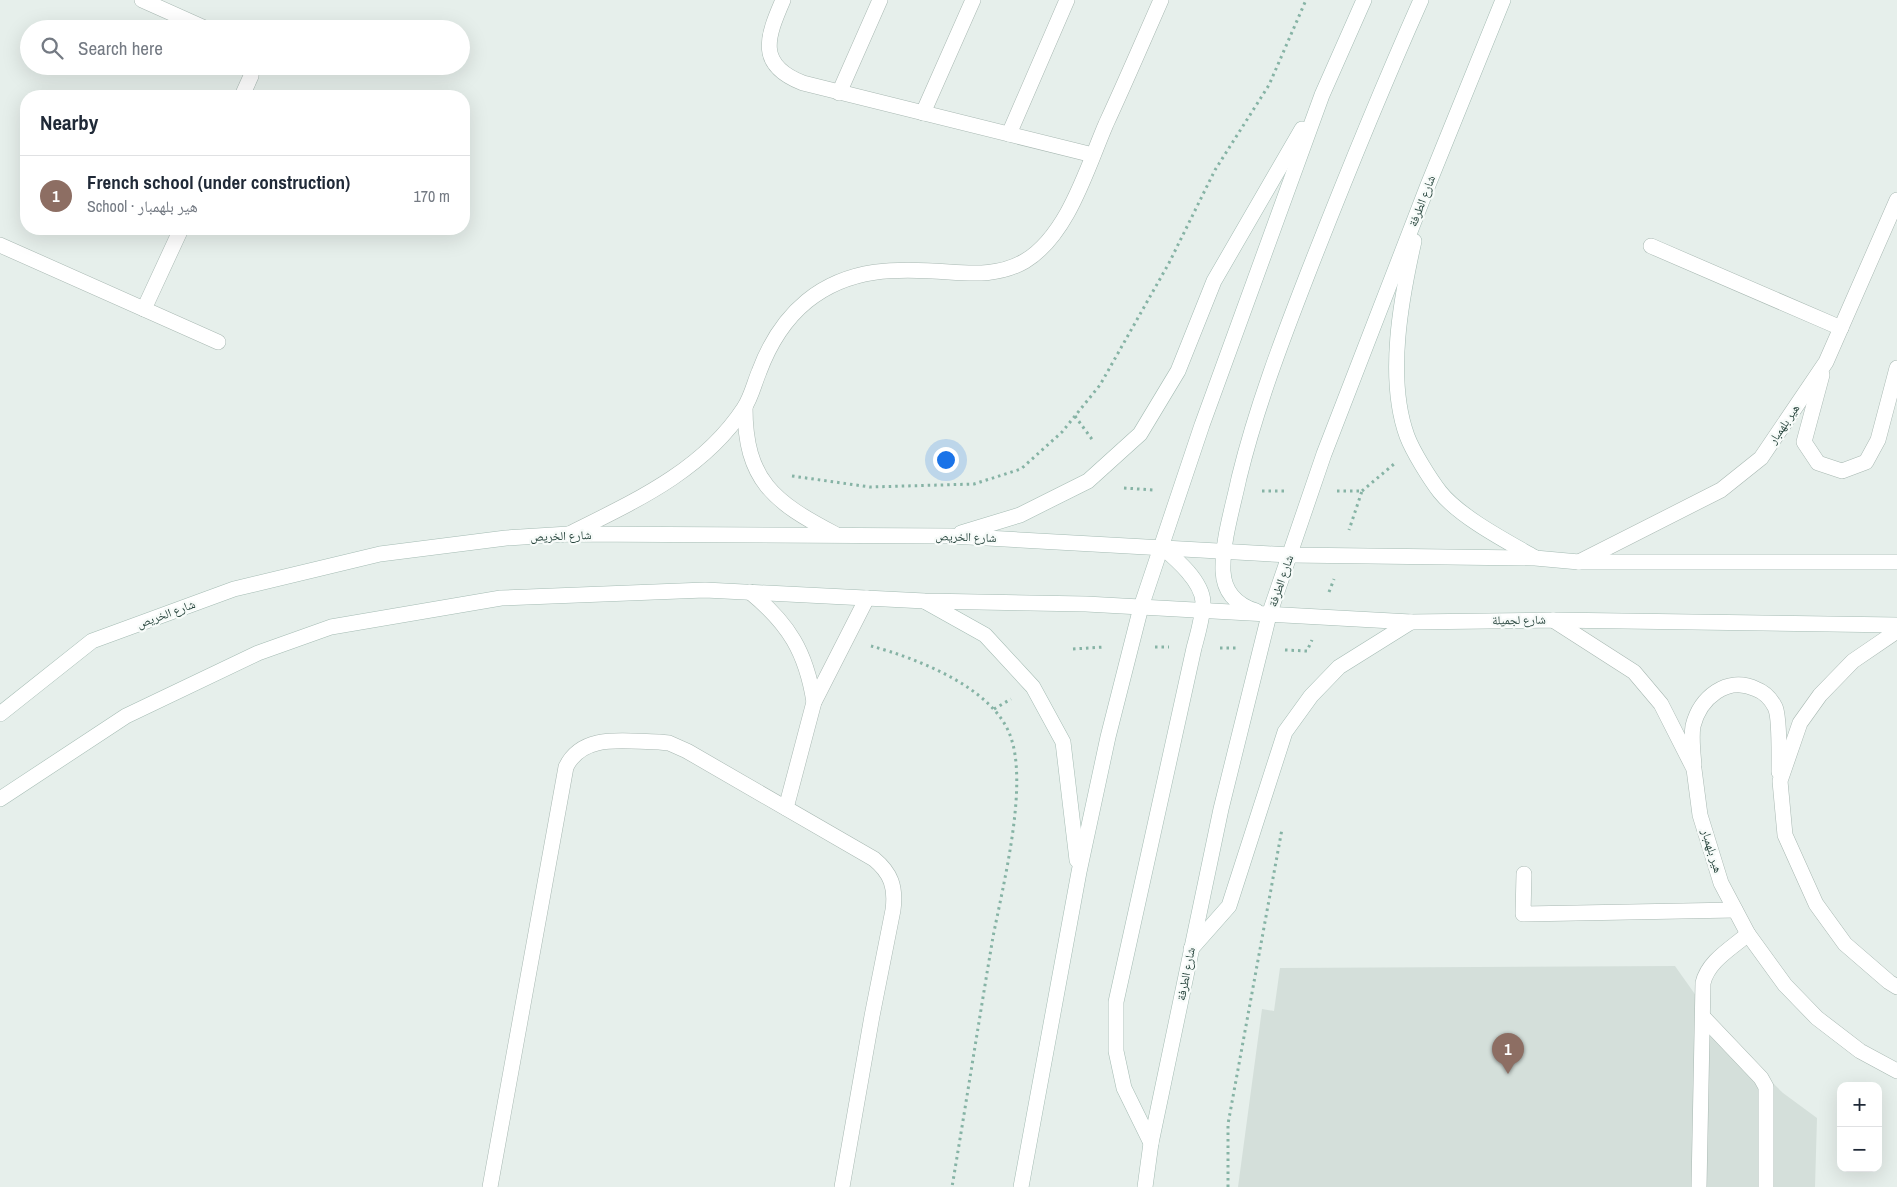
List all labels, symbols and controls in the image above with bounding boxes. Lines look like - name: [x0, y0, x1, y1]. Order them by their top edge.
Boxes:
- search box: [20, 20, 470, 75]
- icon: search: [38, 34, 66, 62]
- text: Search here: [78, 35, 163, 61]
- text: Nearby: [40, 108, 98, 137]
- text: French school (under construction): [87, 169, 350, 195]
- street label: شارع الطرفة: [1405, 173, 1439, 229]
- text: 1: [52, 185, 60, 207]
- text: 170 m: [414, 185, 450, 207]
- text: School · هير بلهمبار: [87, 195, 198, 217]
- street label: هير بلهمبار: [1764, 401, 1803, 448]
- your location: [933, 447, 959, 473]
- street label: شارع الخريص: [530, 527, 592, 545]
- street label: شارع الخريص: [935, 528, 997, 546]
- street label: شارع الطرفة: [1265, 553, 1297, 609]
- street label: شارع الخريص: [135, 596, 198, 632]
- street label: شارع لجميلة: [1492, 612, 1546, 628]
- street label: هير بلهمبار: [1697, 826, 1726, 875]
- street label: شارع الطرفة: [1173, 946, 1199, 1002]
- pin: 1: [1492, 1033, 1524, 1074]
- map controls: [1837, 1082, 1882, 1172]
- button: +: [1837, 1082, 1882, 1127]
- button: −: [1837, 1127, 1882, 1172]

